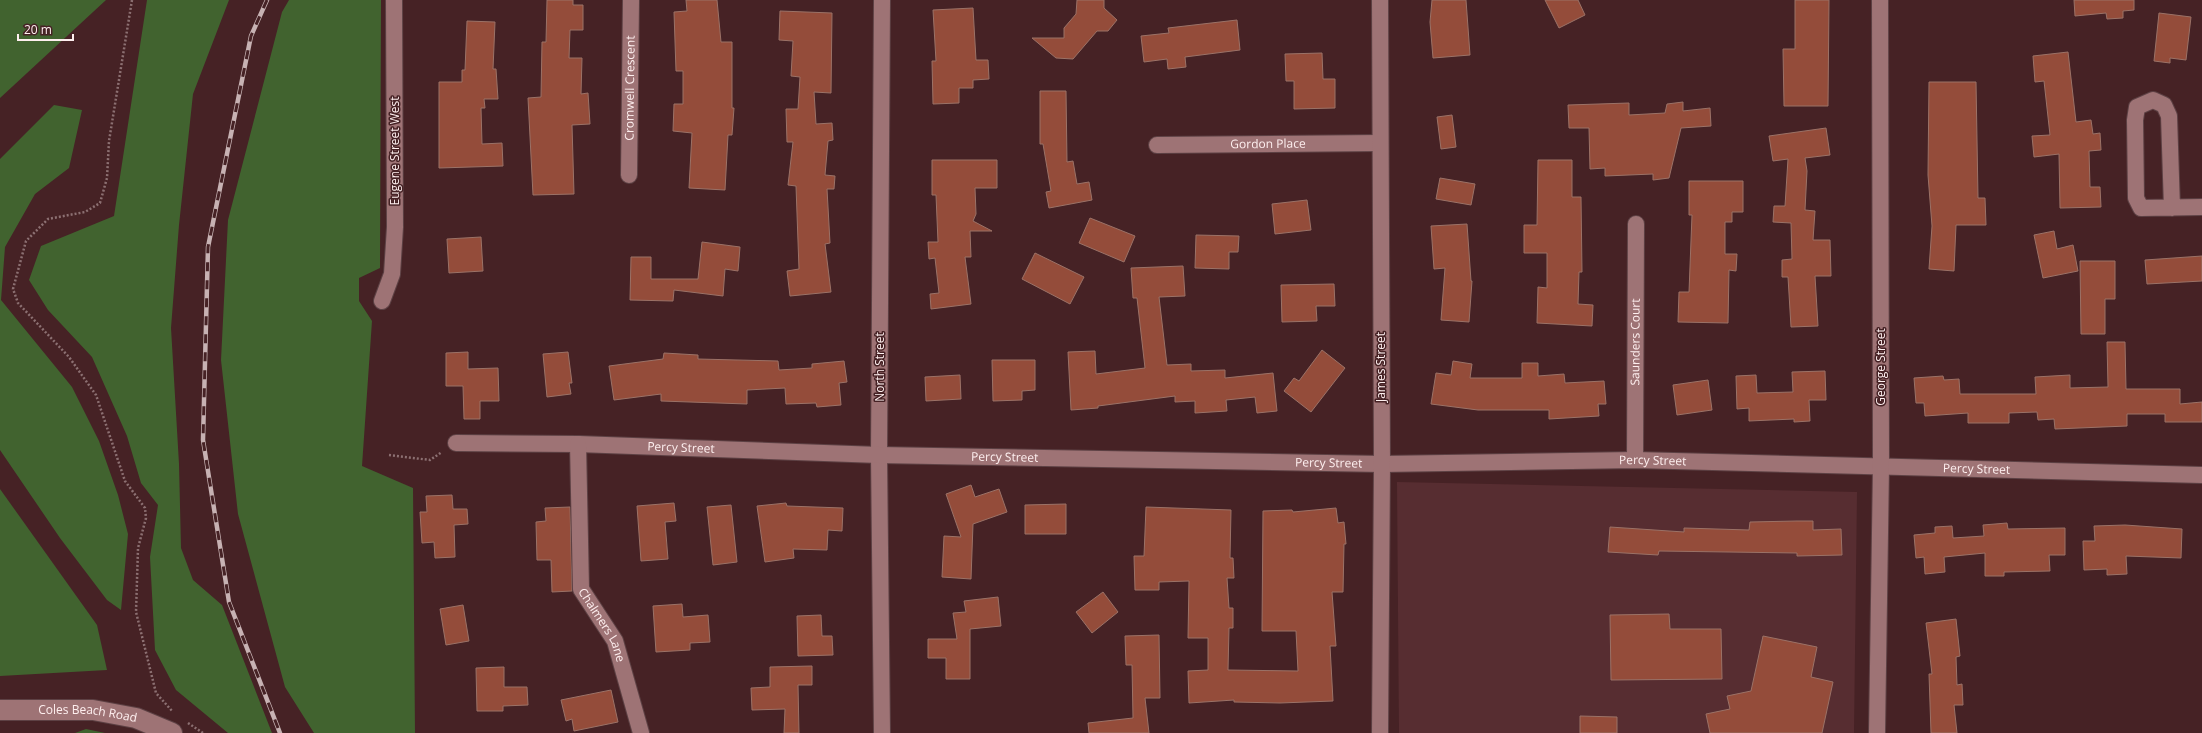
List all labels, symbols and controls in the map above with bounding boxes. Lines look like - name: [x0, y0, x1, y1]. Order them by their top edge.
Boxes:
- scale bar: [18, 16, 73, 42]
- text: 20 m: [24, 21, 52, 38]
- street label: Cromwell Crescent: [620, 35, 639, 141]
- street label: Eugene Street West: [386, 97, 403, 205]
- street label: Gordon Place: [1230, 135, 1306, 152]
- street label: Saunders Court: [1626, 298, 1644, 386]
- street label: George Street: [1872, 328, 1889, 406]
- street label: North Street: [871, 332, 888, 402]
- street label: James Street: [1372, 332, 1389, 403]
- street label: Percy Street: [647, 438, 715, 457]
- street label: Percy Street: [971, 448, 1039, 466]
- street label: Percy Street: [1619, 451, 1687, 469]
- street label: Percy Street: [1295, 453, 1363, 472]
- street label: Percy Street: [1943, 459, 2010, 478]
- street label: Chalmers Lane: [574, 584, 630, 664]
- street label: Coles Beach Road: [38, 701, 139, 726]

